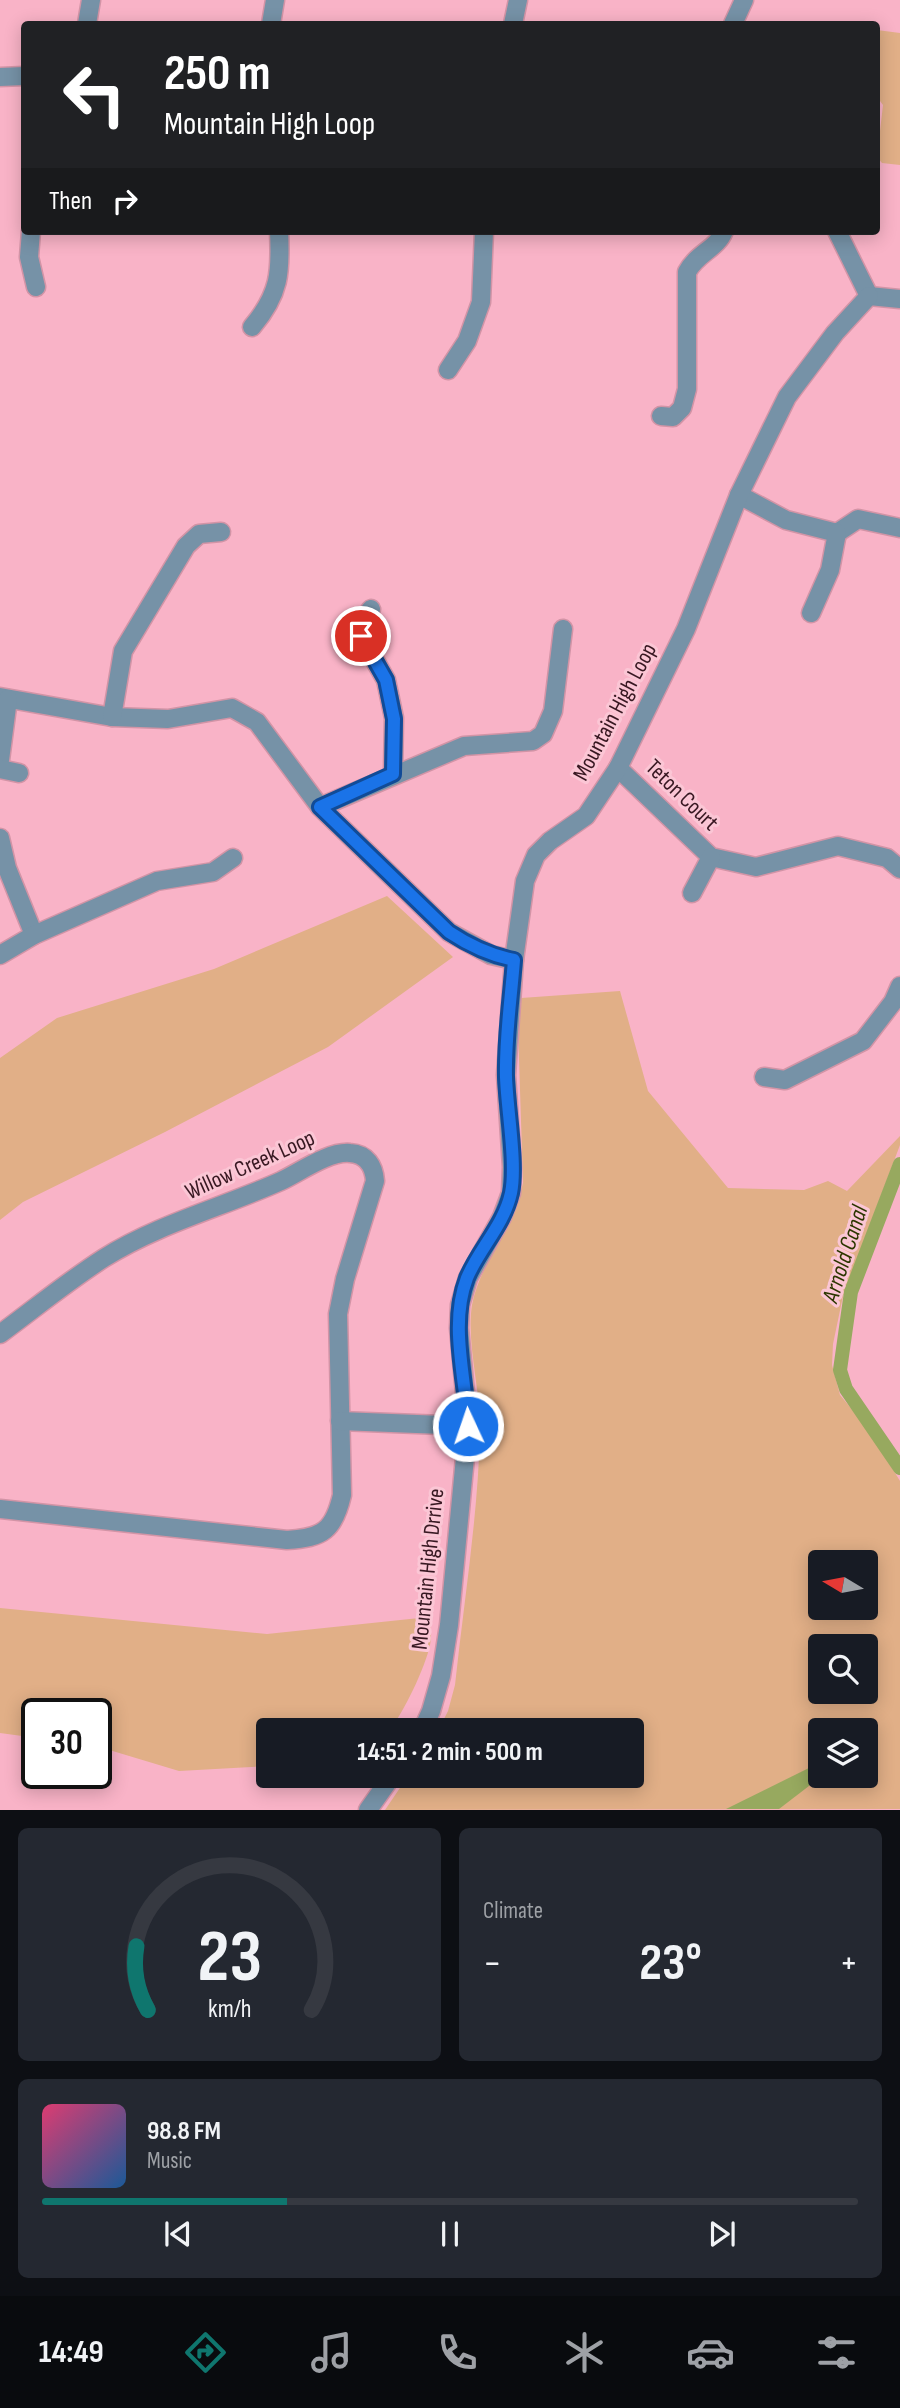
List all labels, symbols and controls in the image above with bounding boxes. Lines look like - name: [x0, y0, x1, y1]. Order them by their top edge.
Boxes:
- text: 250 m: [164, 45, 270, 104]
- icon: left: [49, 49, 140, 140]
- text: Mountain High Loop: [164, 105, 375, 144]
- icon: right: [106, 182, 144, 220]
- text: Then: [49, 186, 92, 217]
- pin: [331, 606, 391, 666]
- icon: arrive: [342, 617, 380, 655]
- street label: Mountain High Loop: [567, 638, 663, 786]
- street label: Teton Court: [640, 753, 724, 837]
- street label: Willow Creek Loop: [181, 1124, 319, 1206]
- water label: Arnold Canal: [815, 1201, 874, 1307]
- position arrow: [431, 1389, 505, 1463]
- street label: Mountain High Drrive: [406, 1487, 450, 1651]
- north arrow: [808, 1550, 878, 1620]
- map controls: [808, 1550, 878, 1788]
- button: search: [808, 1634, 878, 1704]
- speed limit sign: 30: [21, 1698, 112, 1789]
- button: layers: [808, 1718, 878, 1788]
- text: 14:51 · 2 min · 500 m: [357, 1737, 543, 1768]
- text: Climate: [483, 1897, 543, 1925]
- text: 23: [197, 1915, 262, 2003]
- text: 23°: [639, 1932, 702, 1995]
- text: −: [483, 1941, 502, 1986]
- text: +: [839, 1941, 858, 1986]
- text: km/h: [208, 1994, 251, 2025]
- text: 98.8 FM: [147, 2116, 221, 2147]
- text: Music: [147, 2147, 192, 2175]
- icon: previous: [159, 2215, 197, 2253]
- icon: pause: [431, 2215, 469, 2253]
- icon: next: [703, 2215, 741, 2253]
- icon: directions: [181, 2328, 230, 2377]
- icon: music: [307, 2328, 356, 2377]
- icon: phone: [433, 2328, 482, 2377]
- icon: climate: [560, 2328, 609, 2377]
- icon: car: [686, 2328, 735, 2377]
- icon: filters: [812, 2328, 861, 2377]
- text: 14:49: [39, 2333, 104, 2372]

